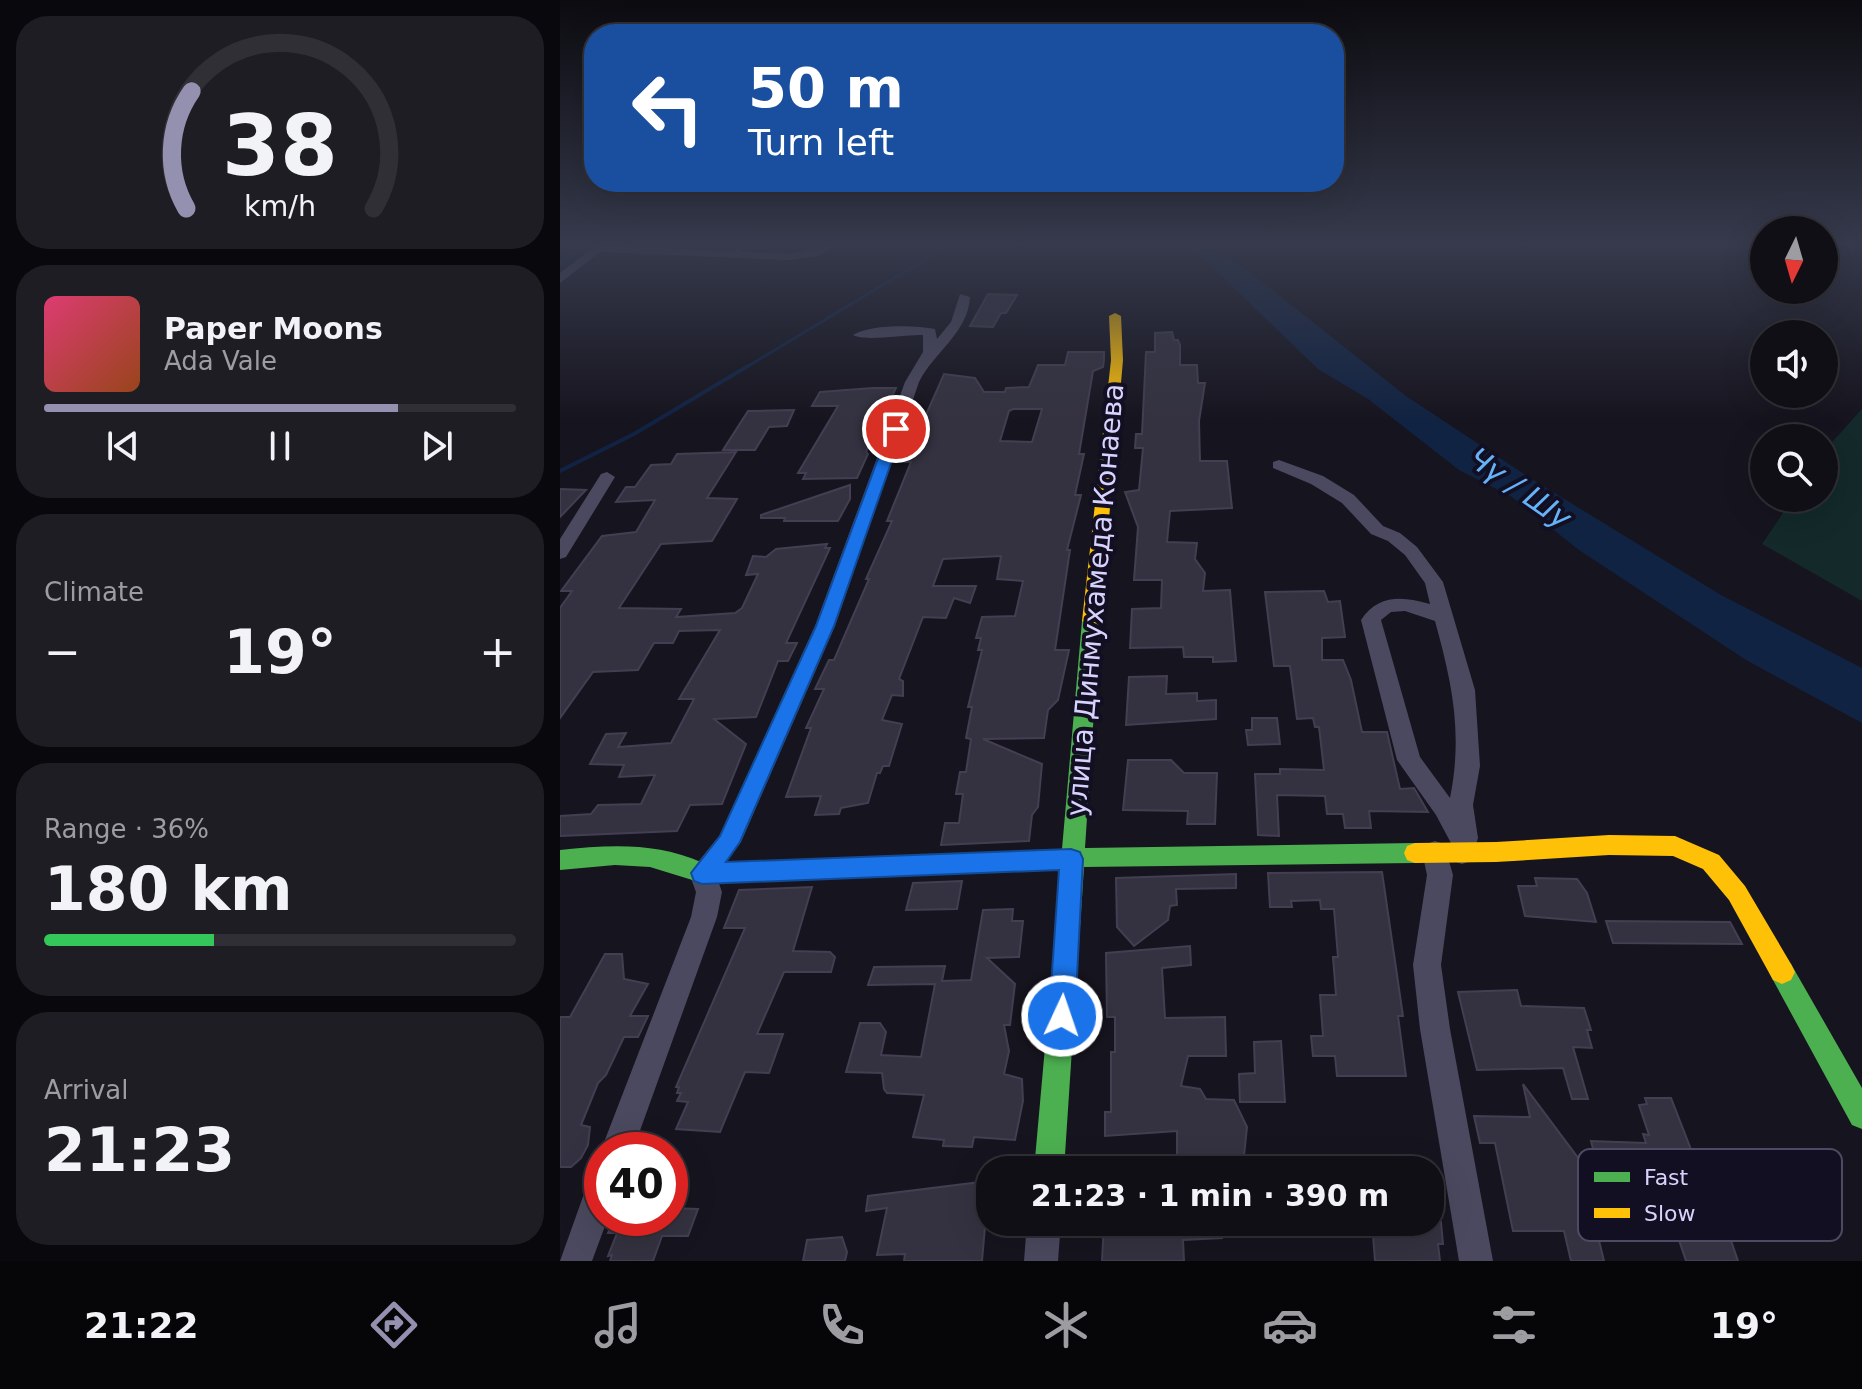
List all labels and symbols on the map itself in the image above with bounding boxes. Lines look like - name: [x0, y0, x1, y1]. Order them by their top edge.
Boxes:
- north arrow: [1750, 216, 1838, 304]
- street label: улица Динмухамеда Конаева: [1060, 382, 1130, 818]
- pin: [862, 395, 930, 463]
- water label: Чү / Шу: [1462, 440, 1579, 537]
- position arrow: [1020, 974, 1104, 1058]
- speed limit sign: 40: [584, 1132, 688, 1236]
- legend: [1578, 1149, 1842, 1241]
- text: Fast: [1644, 1165, 1689, 1190]
- text: Slow: [1644, 1201, 1696, 1226]

